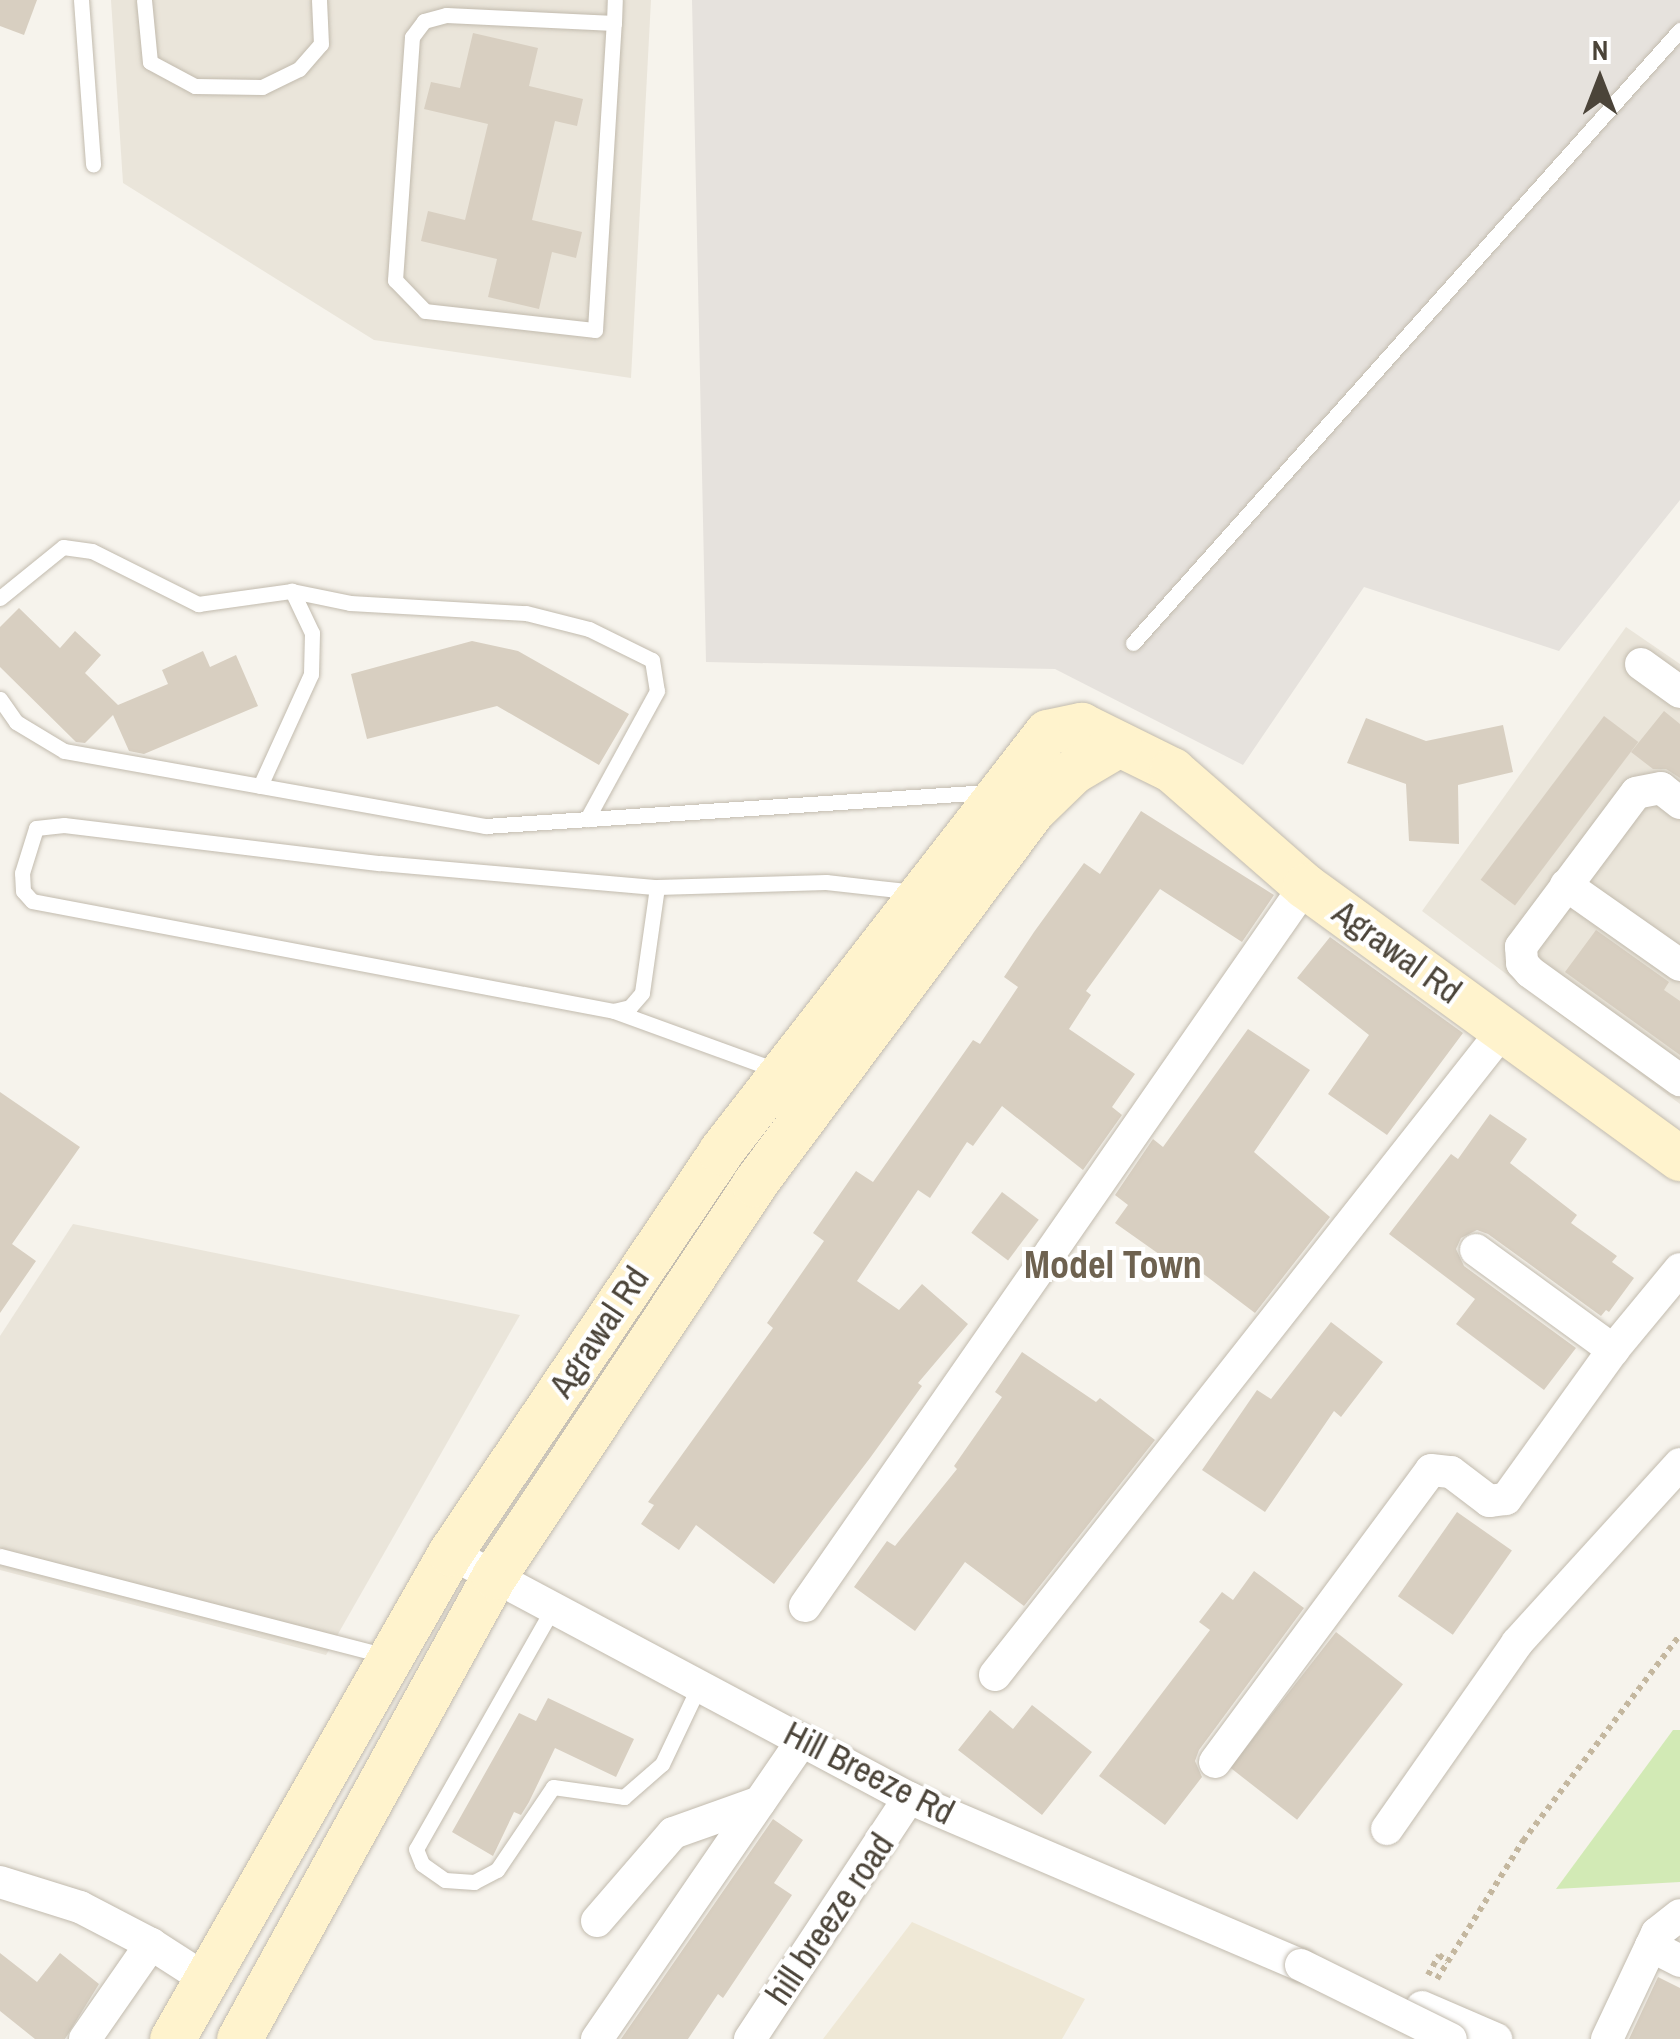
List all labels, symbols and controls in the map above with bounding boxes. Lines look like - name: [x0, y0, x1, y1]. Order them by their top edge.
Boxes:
- north arrow: [1550, 30, 1650, 130]
- text: N: [1592, 31, 1608, 69]
- street label: Agrawal Rd: [1325, 891, 1469, 1013]
- district label: Model Town: [1024, 1242, 1202, 1288]
- street label: Agrawal Rd: [540, 1259, 658, 1405]
- street label: Hill Breeze Rd: [777, 1712, 961, 1834]
- street label: hill breeze road: [757, 1825, 903, 2013]

